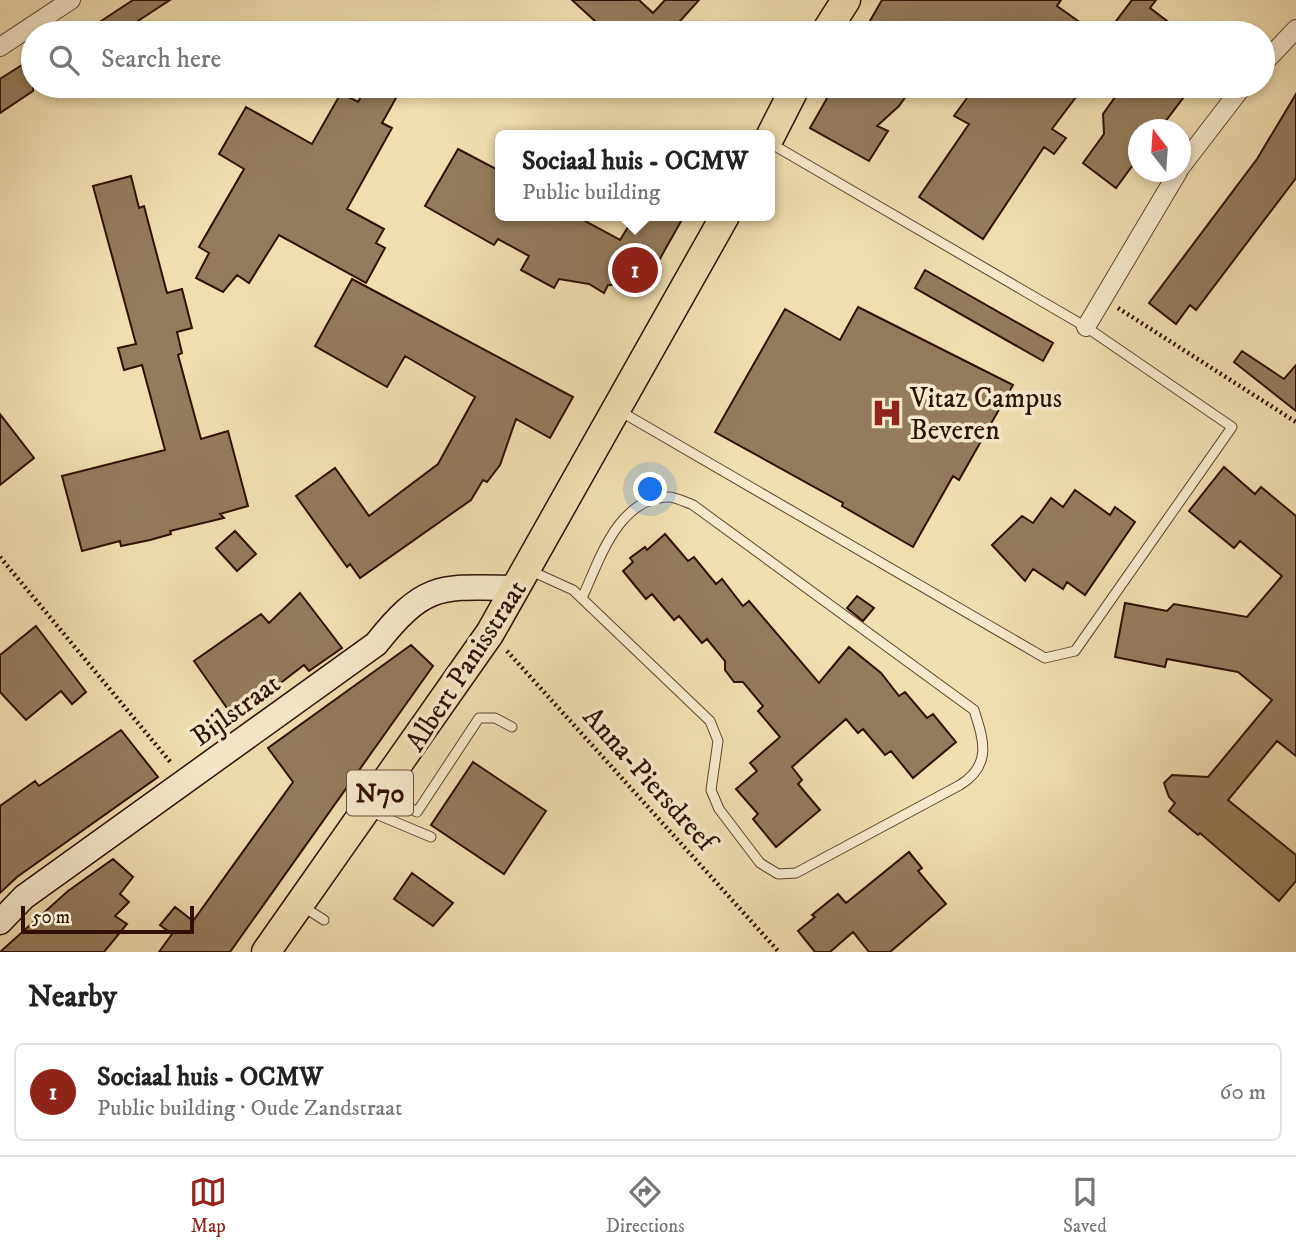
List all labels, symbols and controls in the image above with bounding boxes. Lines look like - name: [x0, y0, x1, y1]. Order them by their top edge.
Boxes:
- search box: [21, 21, 1275, 98]
- icon: search: [45, 41, 83, 79]
- text: Search here: [101, 43, 221, 76]
- north arrow: [1128, 119, 1191, 182]
- popup: [495, 130, 775, 221]
- text: Sociaal huis - OCMW: [522, 145, 748, 178]
- text: Public building: [522, 178, 660, 207]
- pin: 1: [612, 244, 658, 296]
- place label: Vitaz Campus Beveren: [909, 381, 1062, 448]
- hospital icon: Vitaz Campus Beveren: [870, 396, 904, 430]
- your location: [633, 472, 667, 506]
- street label: Albert Panisstraat: [398, 574, 535, 758]
- street label: Bijlstraat: [185, 666, 287, 754]
- street label: Anna-Piersdreef: [575, 700, 725, 861]
- road number: N70: [347, 771, 413, 816]
- scale bar: [21, 903, 194, 935]
- text: 50 m: [32, 906, 70, 929]
- text: Nearby: [28, 979, 117, 1016]
- text: Sociaal huis - OCMW: [97, 1061, 323, 1094]
- text: 1: [49, 1078, 57, 1107]
- text: 60 m: [1219, 1078, 1266, 1107]
- text: Public building · Oude Zandstraat: [97, 1094, 402, 1123]
- tab: Map: [189, 1173, 227, 1238]
- tab: Directions: [606, 1173, 685, 1238]
- tab: Saved: [1063, 1173, 1107, 1238]

